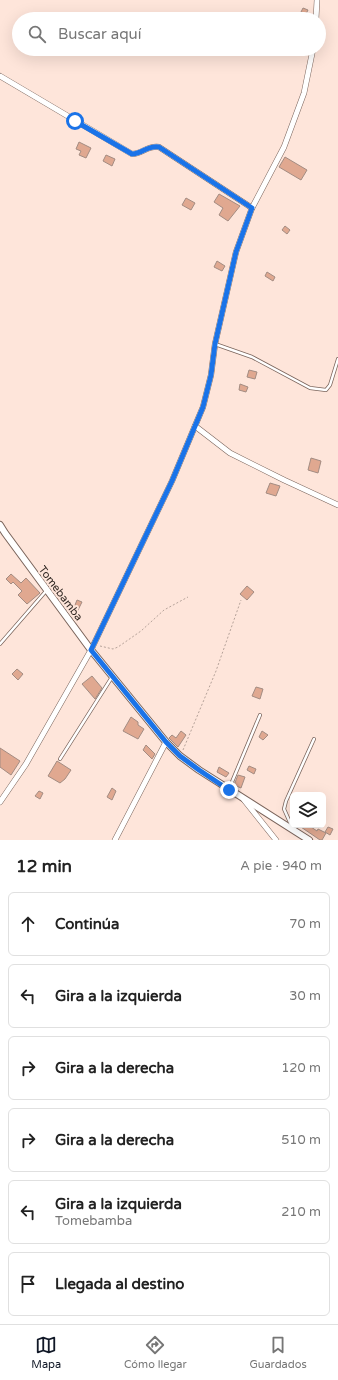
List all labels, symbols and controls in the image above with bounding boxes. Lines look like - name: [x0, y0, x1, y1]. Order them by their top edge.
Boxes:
- search box: [12, 12, 326, 56]
- icon: search: [26, 23, 48, 45]
- text: Buscar aquí: [58, 25, 141, 43]
- route start: [66, 112, 84, 130]
- street label: Tomebamba: [36, 563, 85, 623]
- route end: [220, 781, 238, 799]
- map controls: [290, 792, 326, 828]
- button: layers: [290, 792, 326, 828]
- text: 12 min: [16, 856, 72, 877]
- text: A pie · 940 m: [240, 858, 322, 874]
- icon: ahead: [17, 913, 39, 935]
- text: Continúa: [55, 915, 119, 933]
- text: 70 m: [289, 916, 321, 932]
- icon: left: [17, 985, 39, 1007]
- text: Gira a la izquierda: [55, 987, 182, 1005]
- text: 30 m: [289, 988, 321, 1004]
- icon: right: [17, 1057, 39, 1079]
- text: Gira a la derecha: [55, 1059, 174, 1077]
- text: 120 m: [281, 1060, 321, 1076]
- icon: right: [17, 1129, 39, 1151]
- text: Gira a la derecha: [55, 1131, 174, 1149]
- text: 510 m: [281, 1132, 321, 1148]
- text: Gira a la izquierda: [55, 1195, 182, 1213]
- icon: left: [17, 1201, 39, 1223]
- text: 210 m: [281, 1204, 321, 1220]
- text: Tomebamba: [55, 1213, 132, 1229]
- icon: arrive: [17, 1273, 39, 1295]
- text: Llegada al destino: [55, 1275, 184, 1293]
- tab: Mapa: [31, 1334, 61, 1371]
- tab: Cómo llegar: [124, 1334, 187, 1371]
- tab: Guardados: [249, 1334, 307, 1371]

